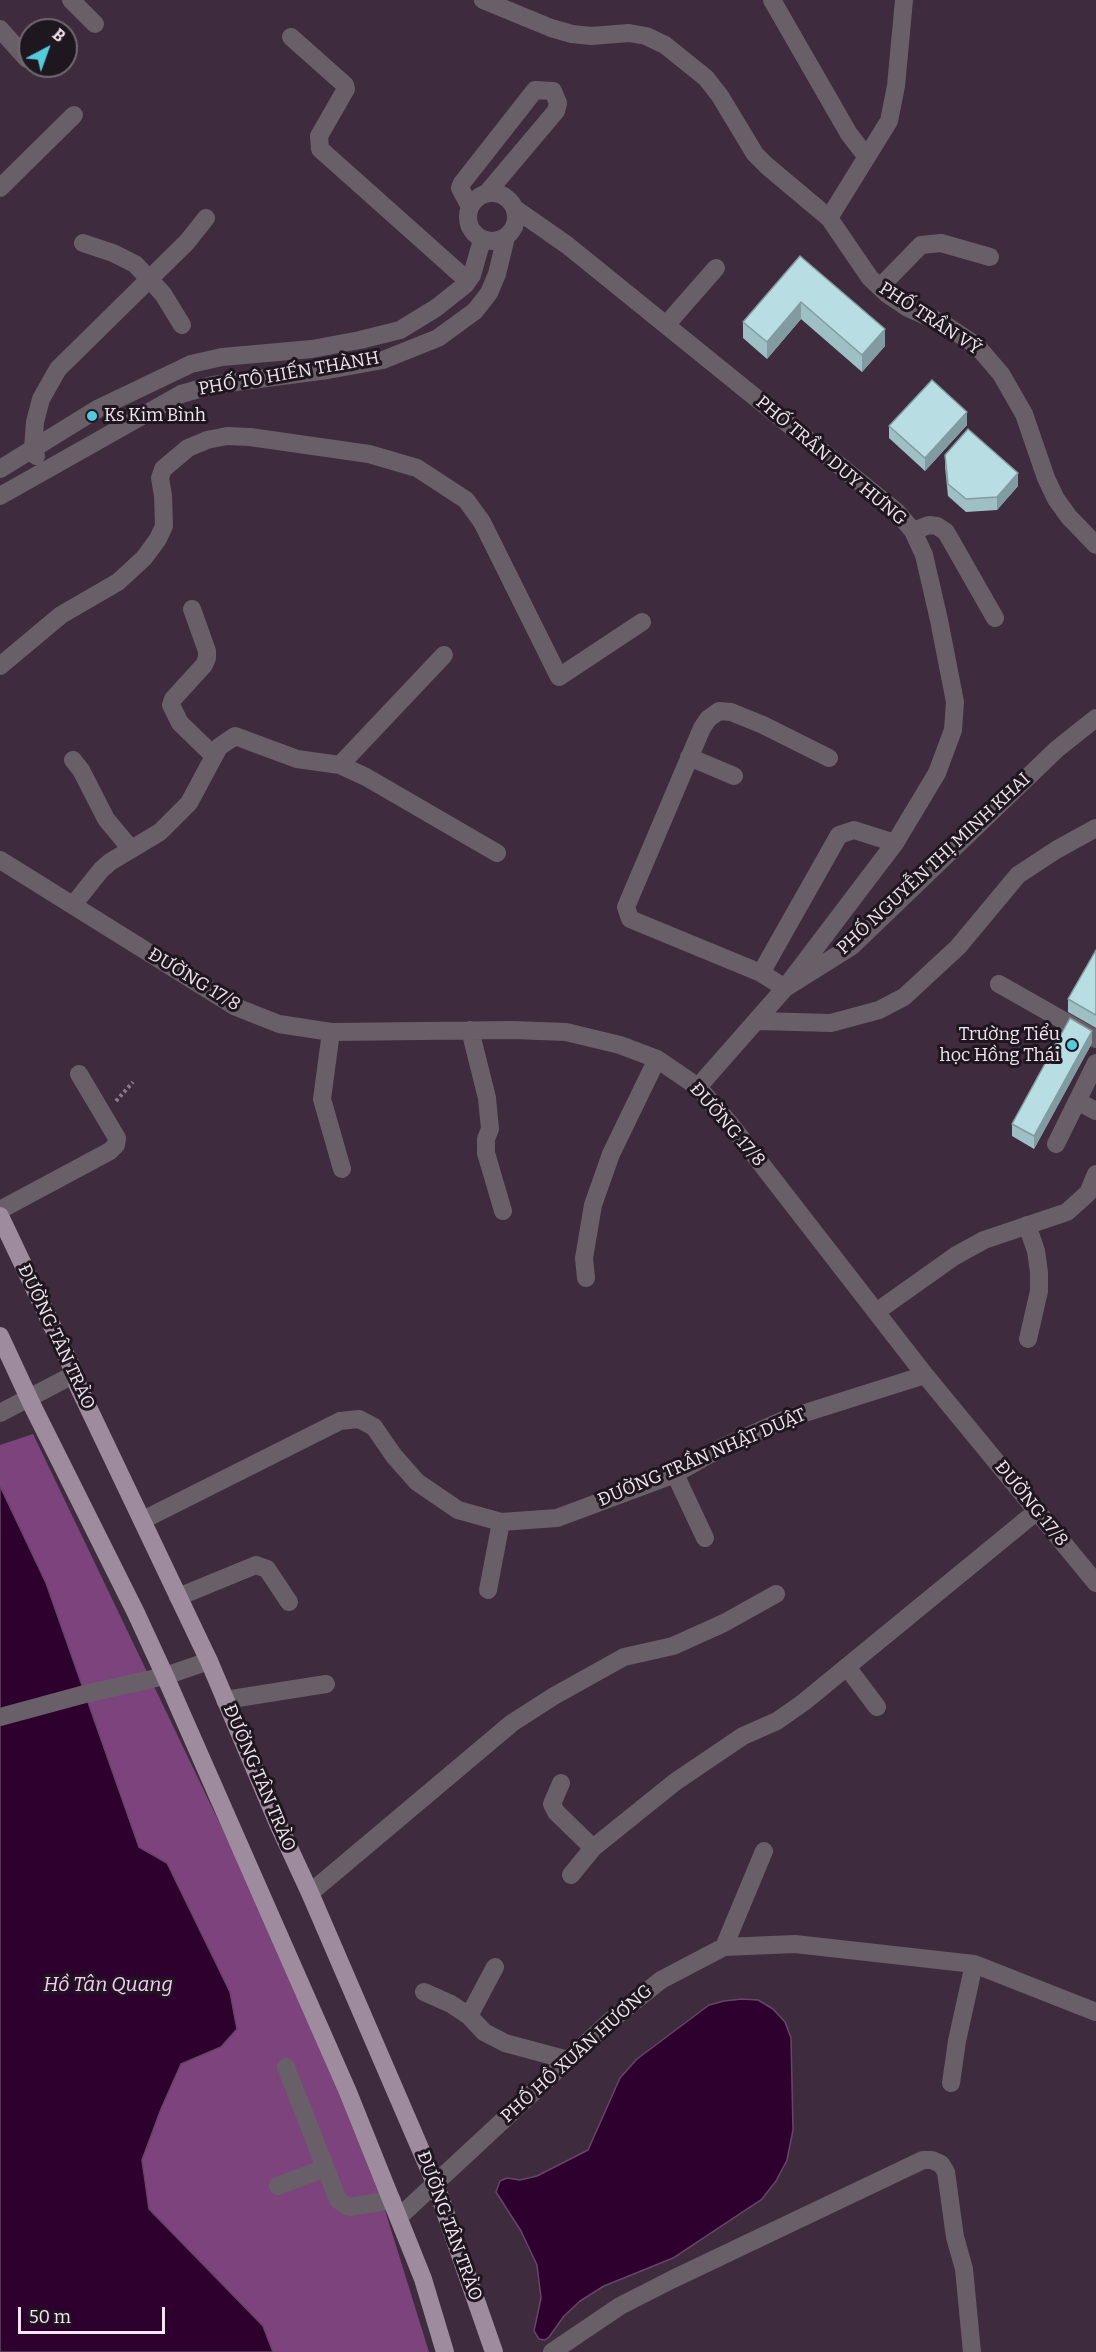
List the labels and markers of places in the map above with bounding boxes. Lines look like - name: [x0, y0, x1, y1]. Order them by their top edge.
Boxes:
- place label: Ks Kim Bình: [104, 405, 206, 427]
- marker: Ks Kim Bình: [85, 409, 99, 423]
- place label: Trường Tiểu học Hồng Thái: [939, 1024, 1060, 1066]
- marker: Trường Tiểu học Hồng Thái: [1065, 1038, 1079, 1052]

